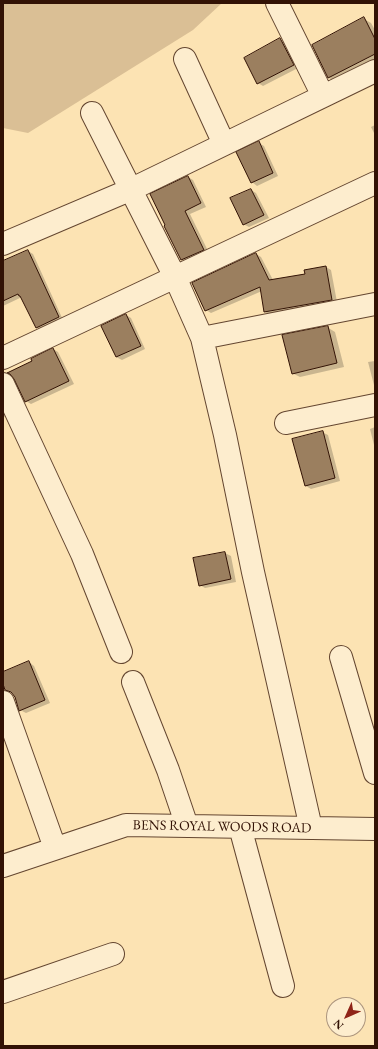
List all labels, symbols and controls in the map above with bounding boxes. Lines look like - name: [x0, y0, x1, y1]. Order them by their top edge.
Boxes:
- street label: BENS ROYAL WOODS ROAD: [132, 817, 312, 837]
- north arrow: [326, 997, 366, 1037]
- text: N: [330, 1017, 346, 1033]

